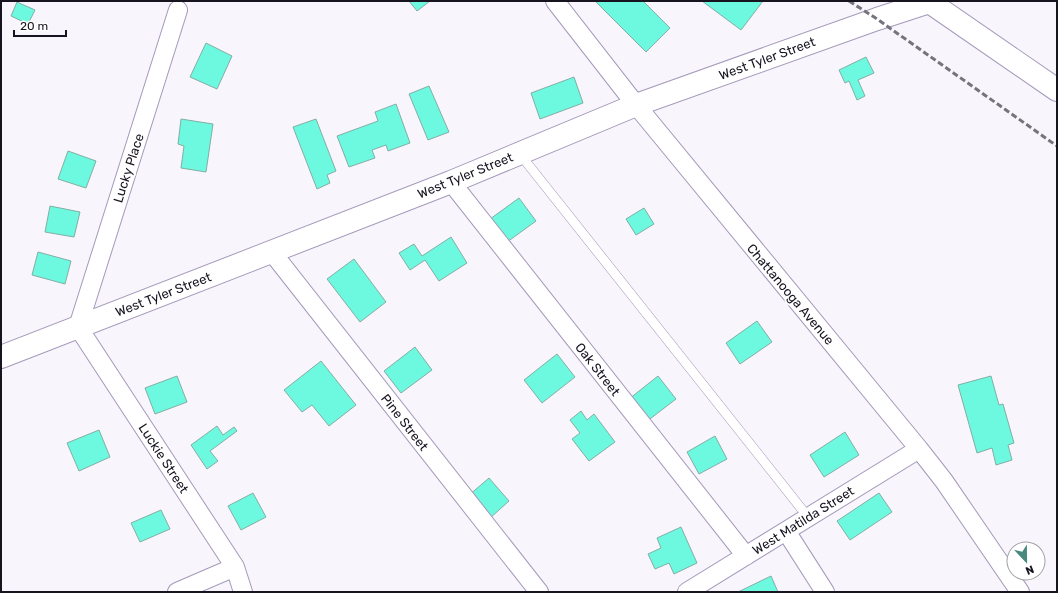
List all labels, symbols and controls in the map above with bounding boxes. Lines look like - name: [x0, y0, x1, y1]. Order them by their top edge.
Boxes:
- scale bar: [14, 12, 66, 38]
- text: 20 m: [20, 19, 48, 33]
- street label: West Tyler Street: [717, 34, 817, 83]
- street label: Lucky Place: [110, 132, 147, 205]
- street label: West Tyler Street: [415, 150, 515, 201]
- street label: Chattanooga Avenue: [743, 241, 837, 348]
- street label: West Tyler Street: [113, 269, 213, 320]
- street label: Oak Street: [572, 340, 623, 399]
- street label: Pine Street: [378, 391, 431, 453]
- street label: Luckie Street: [136, 421, 192, 496]
- street label: West Matilda Street: [750, 483, 857, 558]
- north arrow: [1006, 541, 1046, 581]
- text: N: [1023, 562, 1036, 577]

